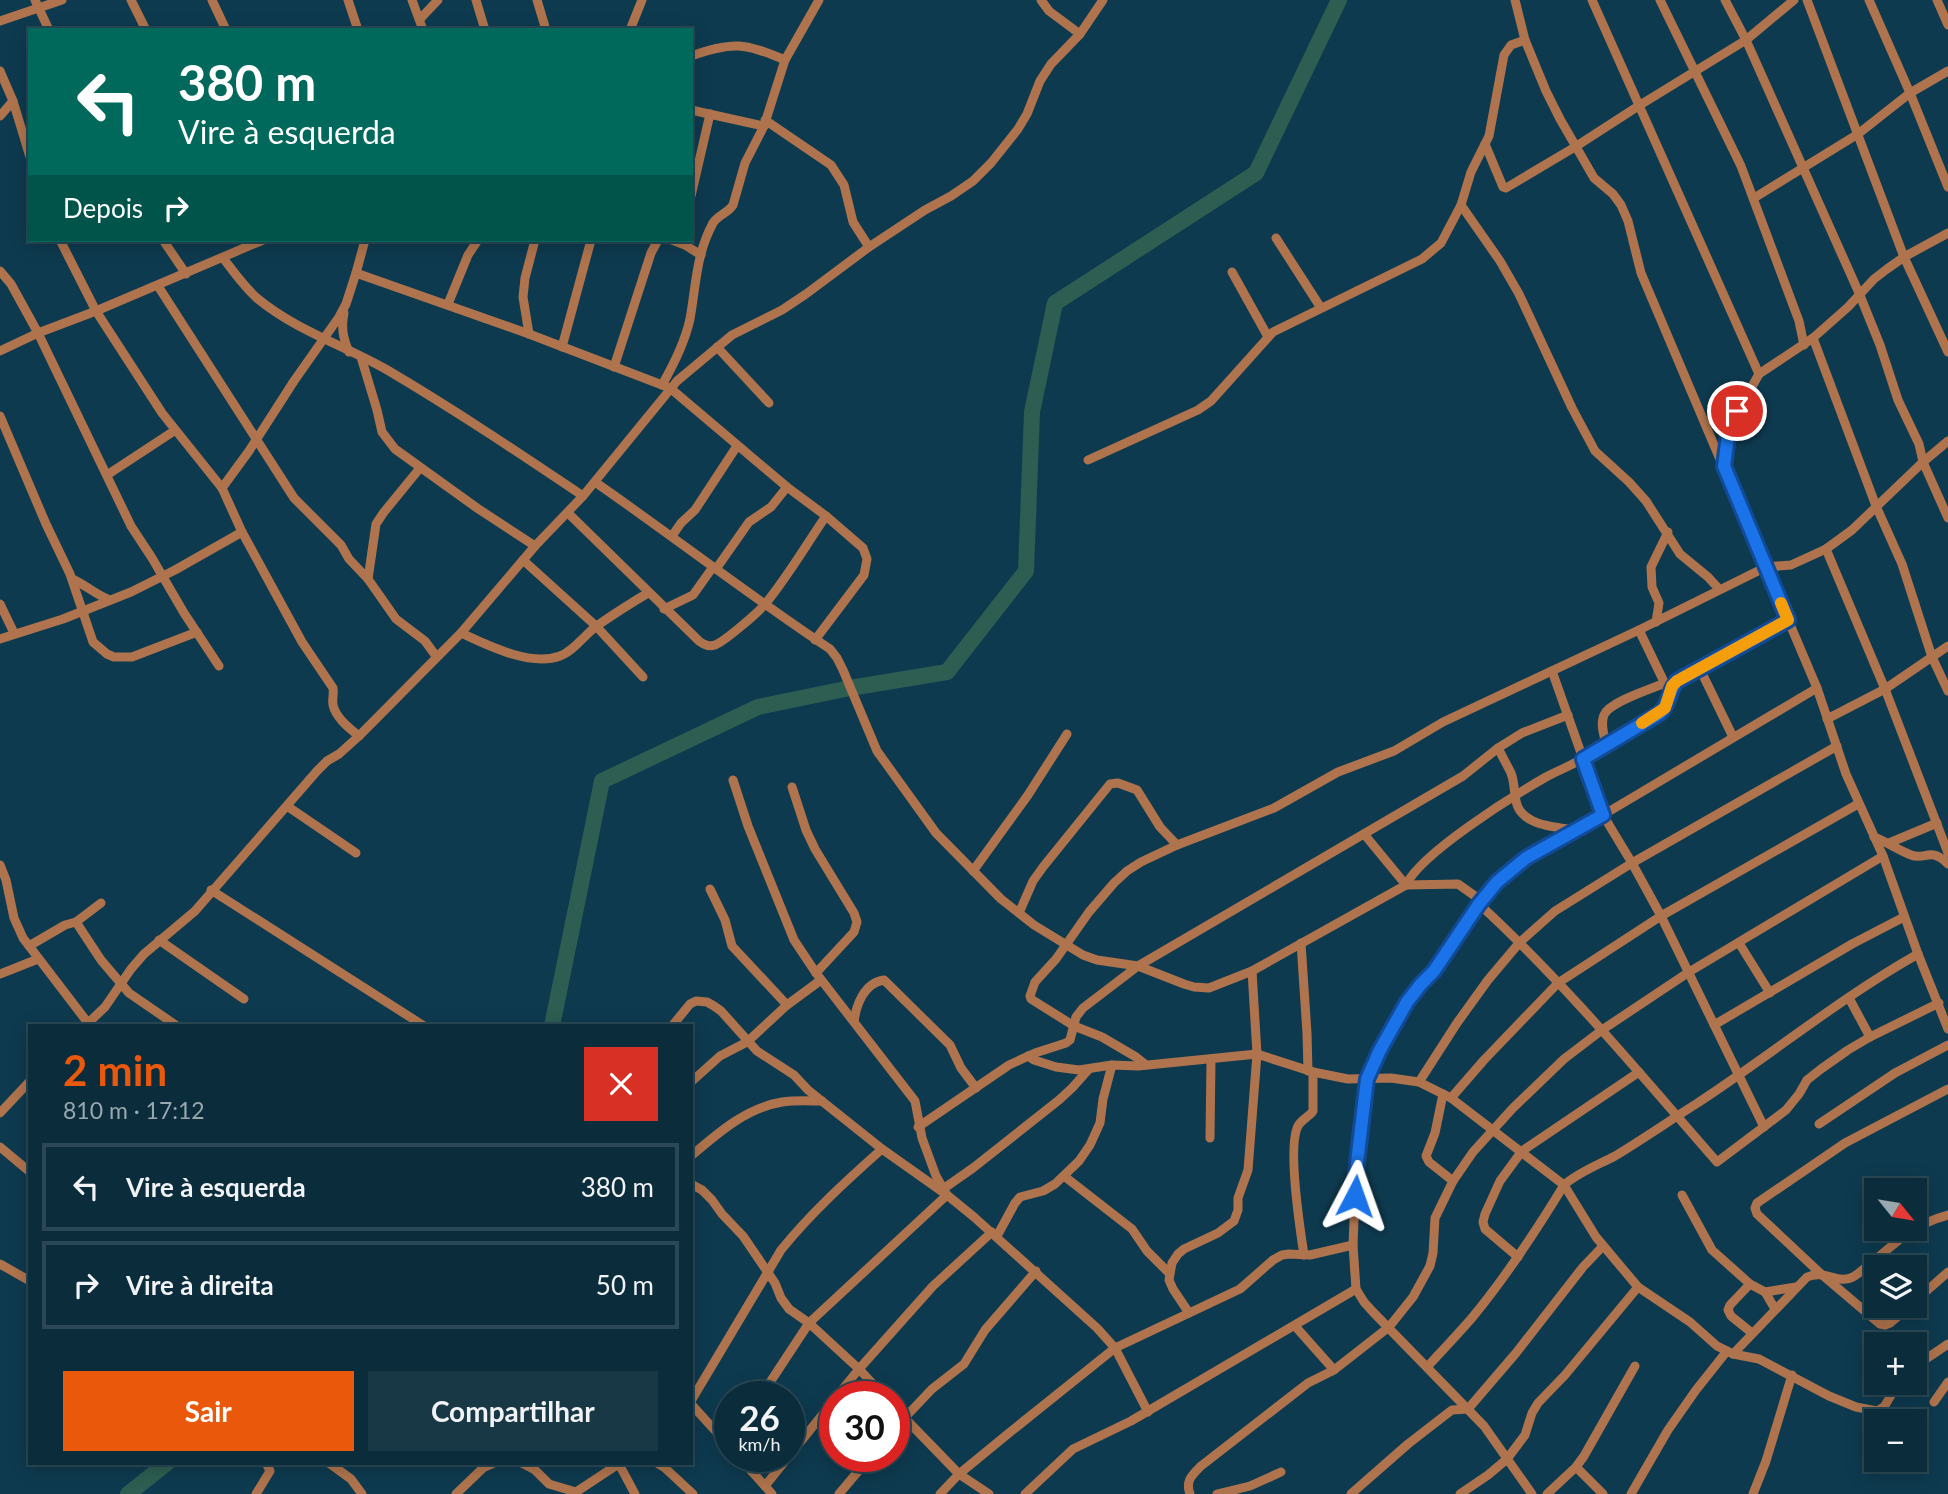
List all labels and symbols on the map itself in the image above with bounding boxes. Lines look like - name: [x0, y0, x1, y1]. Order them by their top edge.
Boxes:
- pin: [1707, 381, 1767, 441]
- position arrow: [1318, 1159, 1392, 1233]
- north arrow: [1864, 1178, 1927, 1241]
- speed limit sign: 30: [819, 1381, 910, 1472]

